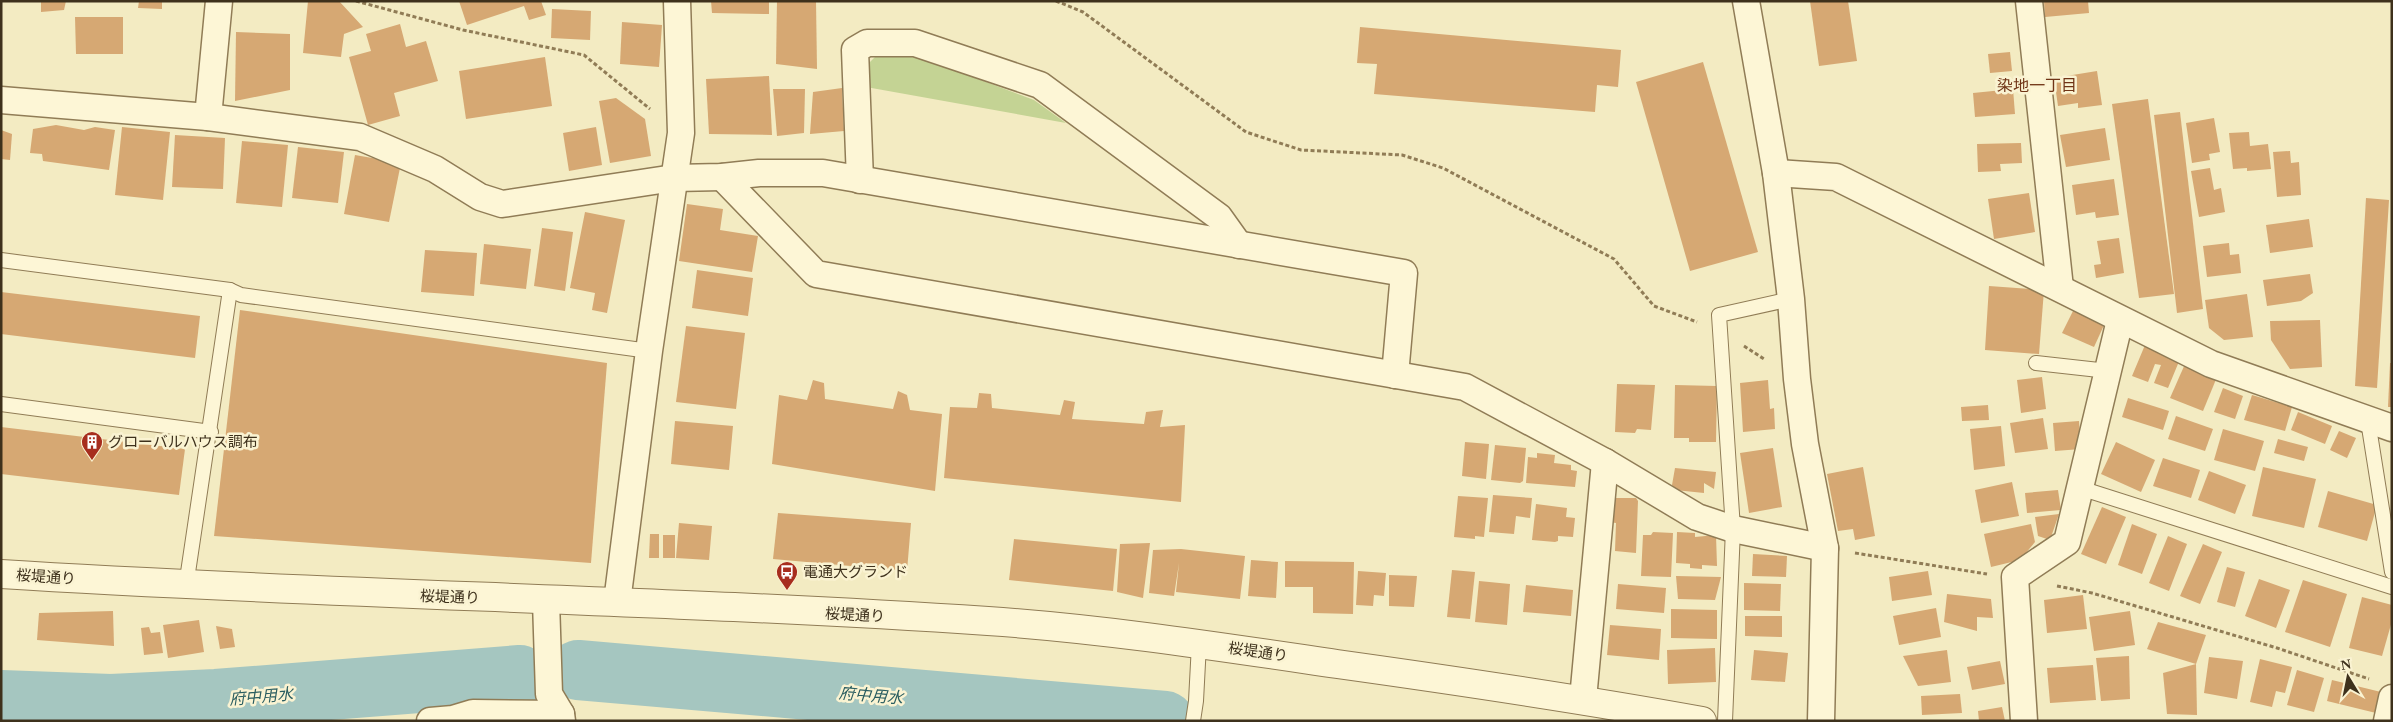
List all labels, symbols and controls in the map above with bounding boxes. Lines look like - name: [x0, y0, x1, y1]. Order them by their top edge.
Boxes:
- district label: 染地一丁目: [1997, 77, 2077, 94]
- building icon: グローバルハウス調布: [80, 430, 104, 461]
- place label: グローバルハウス調布: [108, 434, 258, 450]
- bus stop icon: 電通大グランド: [775, 560, 799, 591]
- place label: 電通大グランド: [803, 564, 908, 580]
- street label: 桜堤通り: [16, 567, 76, 587]
- street label: 桜堤通り: [420, 588, 480, 606]
- street label: 桜堤通り: [825, 605, 885, 625]
- street label: 桜堤通り: [1227, 640, 1289, 664]
- north arrow: [2323, 652, 2373, 702]
- text: N: [2340, 656, 2352, 673]
- water label: 府中用水: [838, 684, 906, 707]
- water label: 府中用水: [228, 685, 296, 708]

